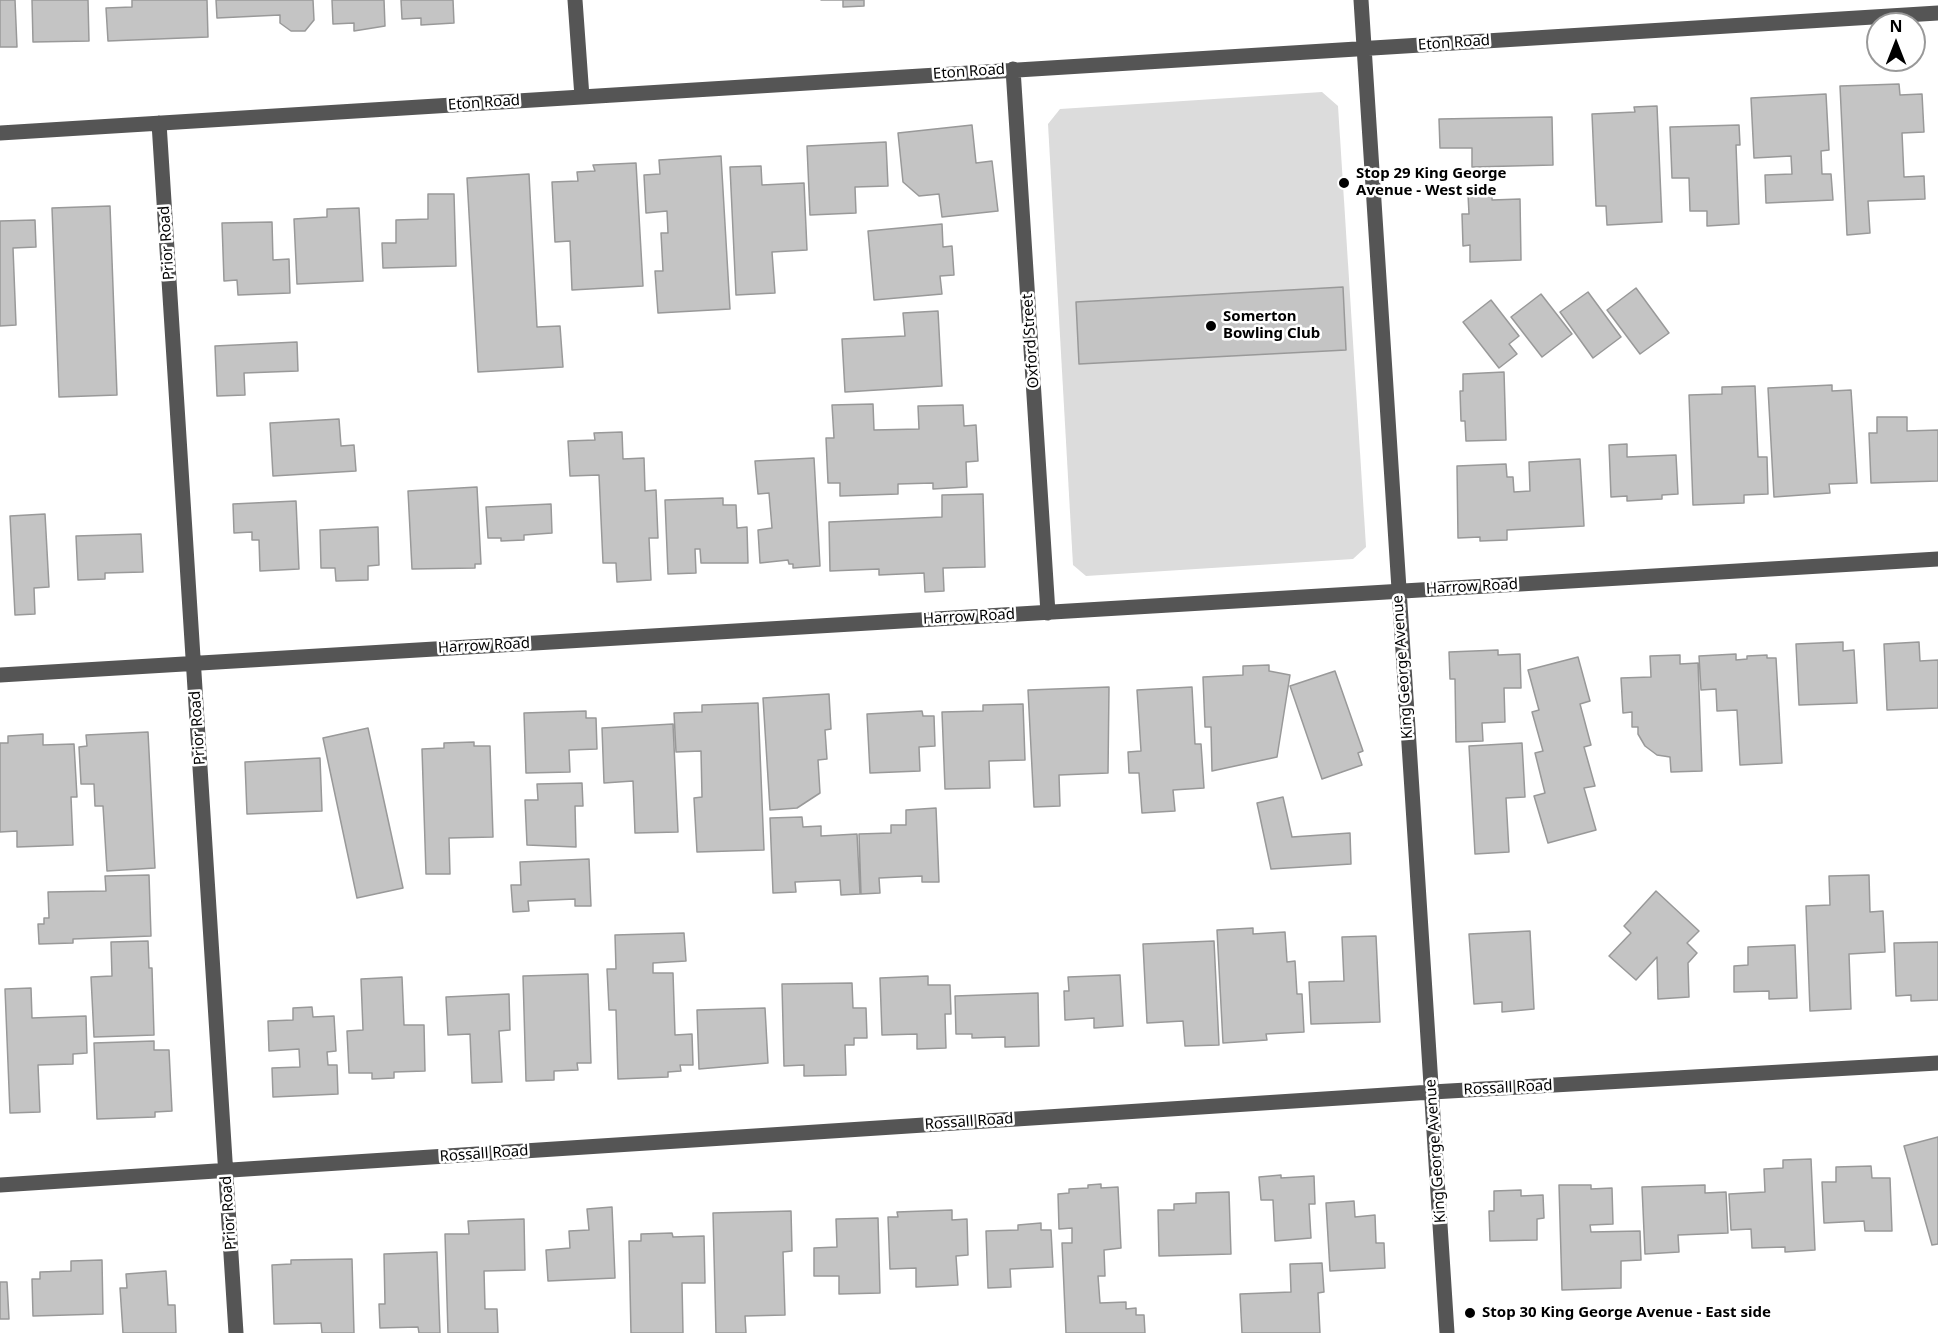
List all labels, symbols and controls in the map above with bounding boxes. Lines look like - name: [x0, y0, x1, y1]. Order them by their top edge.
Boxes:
- north arrow: [1866, 12, 1926, 72]
- text: N: [1889, 15, 1903, 37]
- street label: Eton Road: [1417, 32, 1491, 54]
- street label: Eton Road: [932, 61, 1006, 83]
- street label: Eton Road: [447, 92, 521, 114]
- place label: Stop 29 King George Avenue - West side: [1356, 165, 1506, 200]
- marker: Stop 29 King George Avenue - West side: [1337, 176, 1351, 190]
- street label: Prior Road: [155, 205, 179, 281]
- street label: Oxford Street: [1019, 293, 1043, 389]
- place label: Somerton Bowling Club: [1223, 308, 1320, 343]
- marker: Somerton Bowling Club: [1204, 319, 1218, 333]
- street label: Harrow Road: [1426, 576, 1518, 598]
- street label: King George Avenue: [1389, 594, 1417, 740]
- street label: Harrow Road: [923, 606, 1015, 628]
- street label: Harrow Road: [438, 635, 530, 657]
- street label: Prior Road: [186, 690, 210, 766]
- street label: Rossall Road: [1463, 1077, 1553, 1099]
- street label: King George Avenue: [1422, 1078, 1450, 1224]
- street label: Rossall Road: [924, 1110, 1014, 1134]
- street label: Rossall Road: [439, 1142, 529, 1166]
- street label: Prior Road: [217, 1175, 241, 1251]
- place label: Stop 30 King George Avenue - East side: [1482, 1304, 1771, 1322]
- marker: Stop 30 King George Avenue - East side: [1463, 1306, 1477, 1320]

